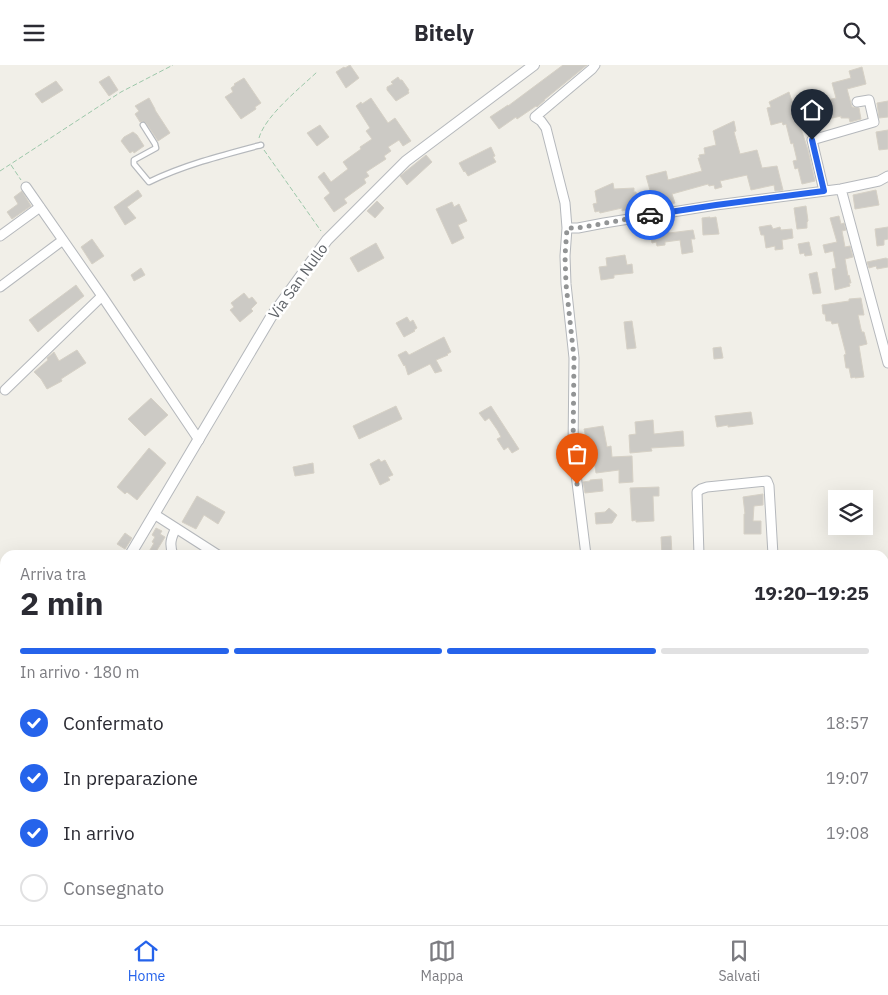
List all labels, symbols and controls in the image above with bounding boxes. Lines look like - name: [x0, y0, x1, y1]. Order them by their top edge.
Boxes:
- text: Bitely: [414, 18, 474, 47]
- icon: menu: [20, 19, 48, 47]
- icon: search: [840, 19, 868, 47]
- pin: [791, 89, 833, 140]
- icon: home: [798, 96, 826, 124]
- courier: [625, 190, 675, 240]
- icon: car: [636, 201, 664, 229]
- street label: Via San Nullo: [264, 239, 332, 323]
- pin: [556, 433, 598, 484]
- icon: bag: [563, 440, 591, 468]
- map controls: [828, 490, 873, 535]
- button: layers: [828, 490, 873, 535]
- text: Arriva tra: [20, 564, 86, 584]
- text: 19:20–19:25: [754, 581, 869, 605]
- text: 2 min: [20, 582, 104, 624]
- text: In arrivo · 180 m: [20, 662, 140, 682]
- icon: check: [20, 709, 48, 737]
- text: Confermato: [63, 711, 164, 735]
- text: 18:57: [826, 713, 869, 733]
- icon: check: [20, 764, 48, 792]
- text: In preparazione: [63, 766, 198, 790]
- text: 19:07: [826, 768, 869, 788]
- icon: check: [20, 819, 48, 847]
- text: In arrivo: [63, 821, 135, 845]
- text: 19:08: [826, 823, 869, 843]
- text: Consegnato: [63, 876, 164, 900]
- tab: Home: [128, 937, 165, 985]
- tab: Mappa: [421, 937, 463, 985]
- tab: Salvati: [718, 937, 760, 985]

